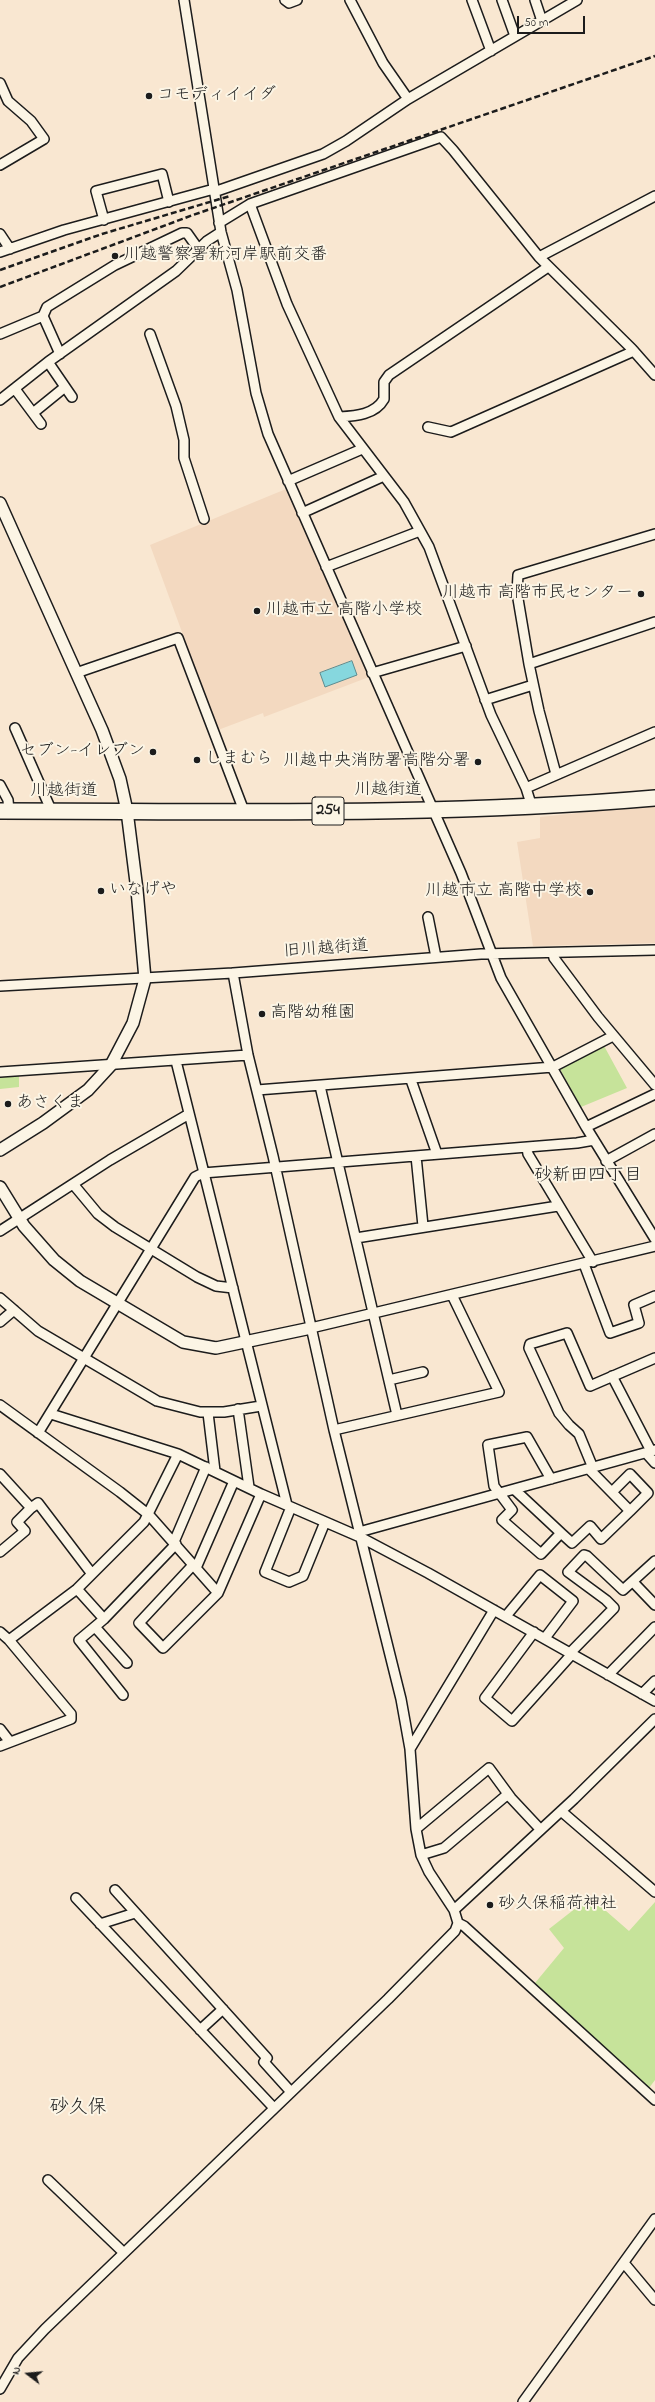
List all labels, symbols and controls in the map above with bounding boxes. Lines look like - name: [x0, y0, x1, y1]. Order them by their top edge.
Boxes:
- scale bar: [519, 8, 587, 34]
- text: 50 m: [524, 14, 548, 32]
- place label: コモディイイダ: [157, 86, 276, 106]
- marker: コモディイイダ: [144, 91, 154, 101]
- place label: 川越警察署新河岸駅前交番: [123, 246, 327, 266]
- marker: 川越警察署新河岸駅前交番: [110, 251, 120, 261]
- place label: 川越市 高階市民センター: [442, 584, 633, 604]
- marker: 川越市 高階市民センター: [636, 589, 646, 599]
- place label: 川越市立 高階小学校: [265, 601, 422, 621]
- marker: 川越市立 高階小学校: [252, 606, 262, 616]
- place label: セブン-イレブン: [20, 742, 145, 762]
- marker: セブン-イレブン: [148, 747, 158, 757]
- place label: しまむら: [205, 750, 273, 770]
- place label: 川越中央消防署高階分署: [283, 752, 470, 772]
- marker: しまむら: [192, 755, 202, 765]
- marker: 川越中央消防署高階分署: [473, 757, 483, 767]
- street label: 川越街道: [354, 781, 422, 801]
- street label: 川越街道: [30, 782, 98, 802]
- road number: 254: [312, 797, 344, 825]
- place label: いなげや: [109, 881, 177, 901]
- place label: 川越市立 高階中学校: [425, 882, 582, 902]
- marker: いなげや: [96, 886, 106, 896]
- marker: 川越市立 高階中学校: [585, 887, 595, 897]
- street label: 旧川越街道: [283, 937, 369, 963]
- place label: 高階幼稚園: [270, 1004, 355, 1024]
- marker: 高階幼稚園: [257, 1009, 267, 1019]
- place label: あさくま: [16, 1094, 84, 1114]
- marker: あさくま: [3, 1099, 13, 1109]
- district label: 砂新田四丁目: [534, 1166, 642, 1188]
- place label: 砂久保稲荷神社: [498, 1895, 617, 1915]
- marker: 砂久保稲荷神社: [485, 1900, 495, 1910]
- district label: 砂久保: [50, 2098, 106, 2120]
- north arrow: [8, 2354, 48, 2394]
- text: N: [8, 2365, 25, 2376]

